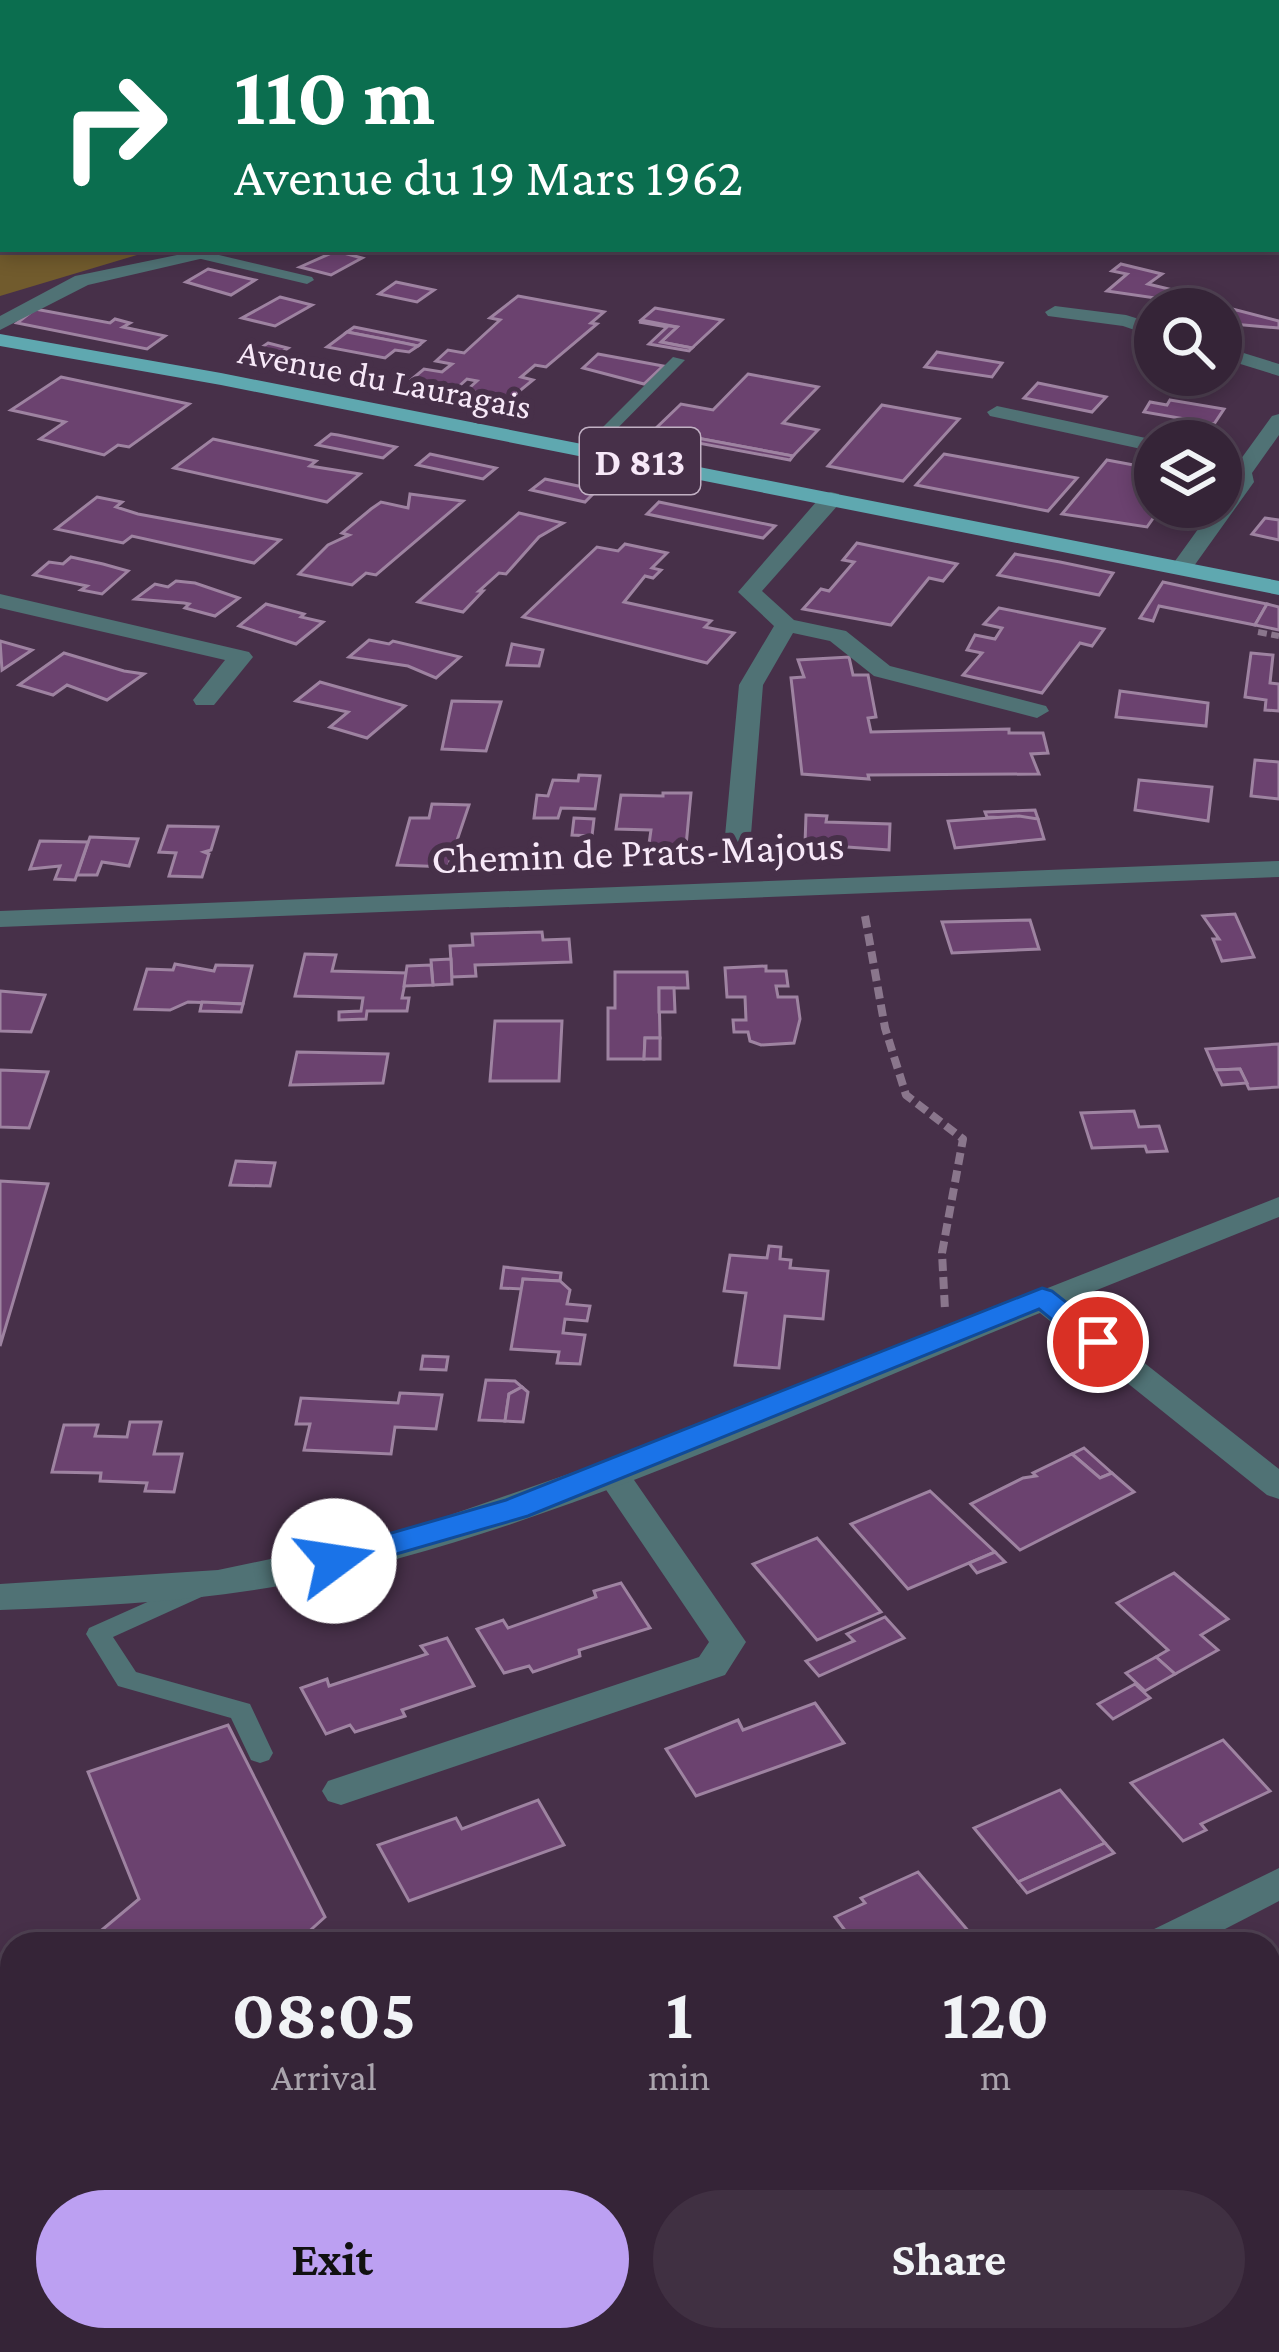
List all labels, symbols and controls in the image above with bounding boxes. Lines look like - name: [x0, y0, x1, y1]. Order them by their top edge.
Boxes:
- icon: right: [36, 48, 192, 204]
- text: 110 m: [234, 49, 435, 142]
- text: Avenue du 19 Mars 1962: [234, 147, 743, 207]
- map controls: [1134, 288, 1242, 528]
- button: search: [1134, 288, 1242, 396]
- street label: Avenue du Lauragais: [235, 331, 535, 427]
- button: layers: [1134, 420, 1242, 528]
- road number: D 813: [580, 428, 700, 494]
- street label: Chemin de Prats-Majous: [431, 821, 845, 883]
- pin: [1047, 1291, 1149, 1393]
- icon: arrive: [1065, 1309, 1131, 1375]
- position arrow: [271, 1498, 397, 1624]
- text: 08:05: [232, 1973, 416, 2053]
- text: 1: [666, 1973, 693, 2053]
- text: 120: [942, 1973, 1049, 2053]
- text: Arrival: [271, 2055, 377, 2098]
- text: min: [648, 2055, 710, 2098]
- text: m: [980, 2055, 1011, 2098]
- button: Exit: [36, 2190, 629, 2328]
- button: Share: [653, 2190, 1245, 2328]

